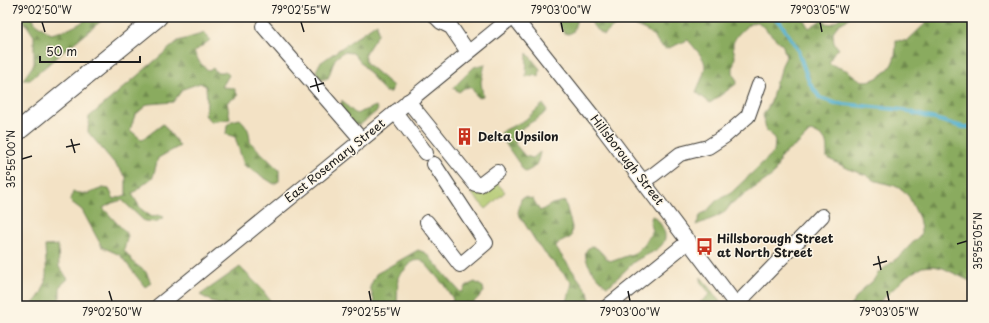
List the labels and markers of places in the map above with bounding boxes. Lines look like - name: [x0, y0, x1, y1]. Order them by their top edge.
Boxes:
- building icon: Delta Upsilon: [455, 127, 475, 147]
- place label: Delta Upsilon: [478, 127, 558, 145]
- place label: Hillsborough Street at North Street: [717, 229, 834, 261]
- bus stop icon: Hillsborough Street at North Street: [694, 236, 714, 256]

